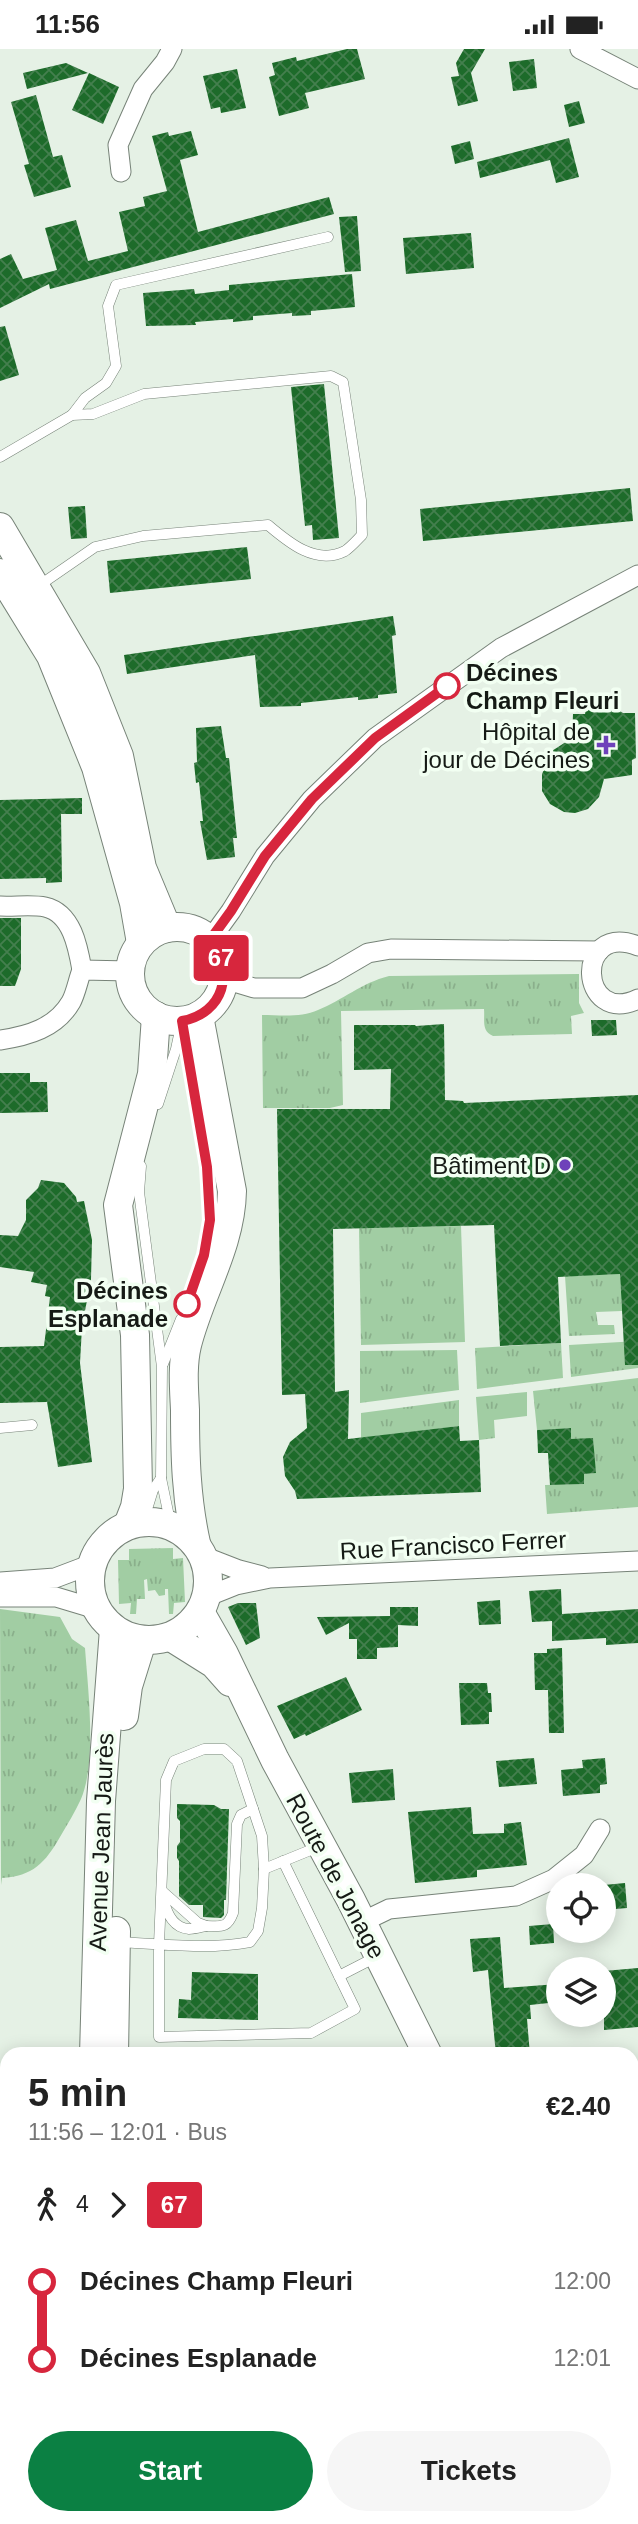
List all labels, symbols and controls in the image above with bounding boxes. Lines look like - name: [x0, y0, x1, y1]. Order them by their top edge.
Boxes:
- text: 11:56: [35, 9, 100, 39]
- place label: Décines Champ Fleuri: [466, 659, 619, 714]
- marker: Décines Champ Fleuri: [434, 673, 460, 699]
- place label: Hôpital de jour de Décines: [422, 718, 590, 773]
- marker: Hôpital de jour de Décines: [596, 735, 616, 755]
- line badge: 67: [190, 935, 252, 981]
- text: 67: [208, 944, 234, 971]
- place label: Bâtiment D: [432, 1152, 551, 1179]
- marker: Bâtiment D: [557, 1157, 573, 1173]
- place label: Décines Esplanade: [48, 1277, 168, 1332]
- marker: Décines Esplanade: [174, 1291, 200, 1317]
- street label: Rue Francisco Ferrer: [339, 1526, 567, 1564]
- street label: Avenue Jean Jaurès: [84, 1732, 118, 1952]
- street label: Route de Jonage: [281, 1789, 391, 1963]
- map controls: [546, 1873, 616, 2027]
- button: locate: [546, 1873, 616, 1943]
- button: layers: [546, 1957, 616, 2027]
- text: 5 min: [28, 2072, 127, 2114]
- text: €2.40: [546, 2091, 611, 2121]
- text: 11:56 – 12:01 · Bus: [28, 2119, 227, 2145]
- icon: walk: [28, 2186, 66, 2224]
- icon: forward: [99, 2186, 137, 2224]
- text: 4: [76, 2191, 89, 2217]
- text: 67: [161, 2191, 188, 2218]
- text: Décines Champ Fleuri: [80, 2266, 353, 2296]
- text: 12:00: [553, 2268, 611, 2294]
- text: Décines Esplanade: [80, 2343, 317, 2373]
- text: 12:01: [553, 2345, 611, 2371]
- button: Start: [28, 2431, 313, 2511]
- button: Tickets: [327, 2431, 611, 2511]

